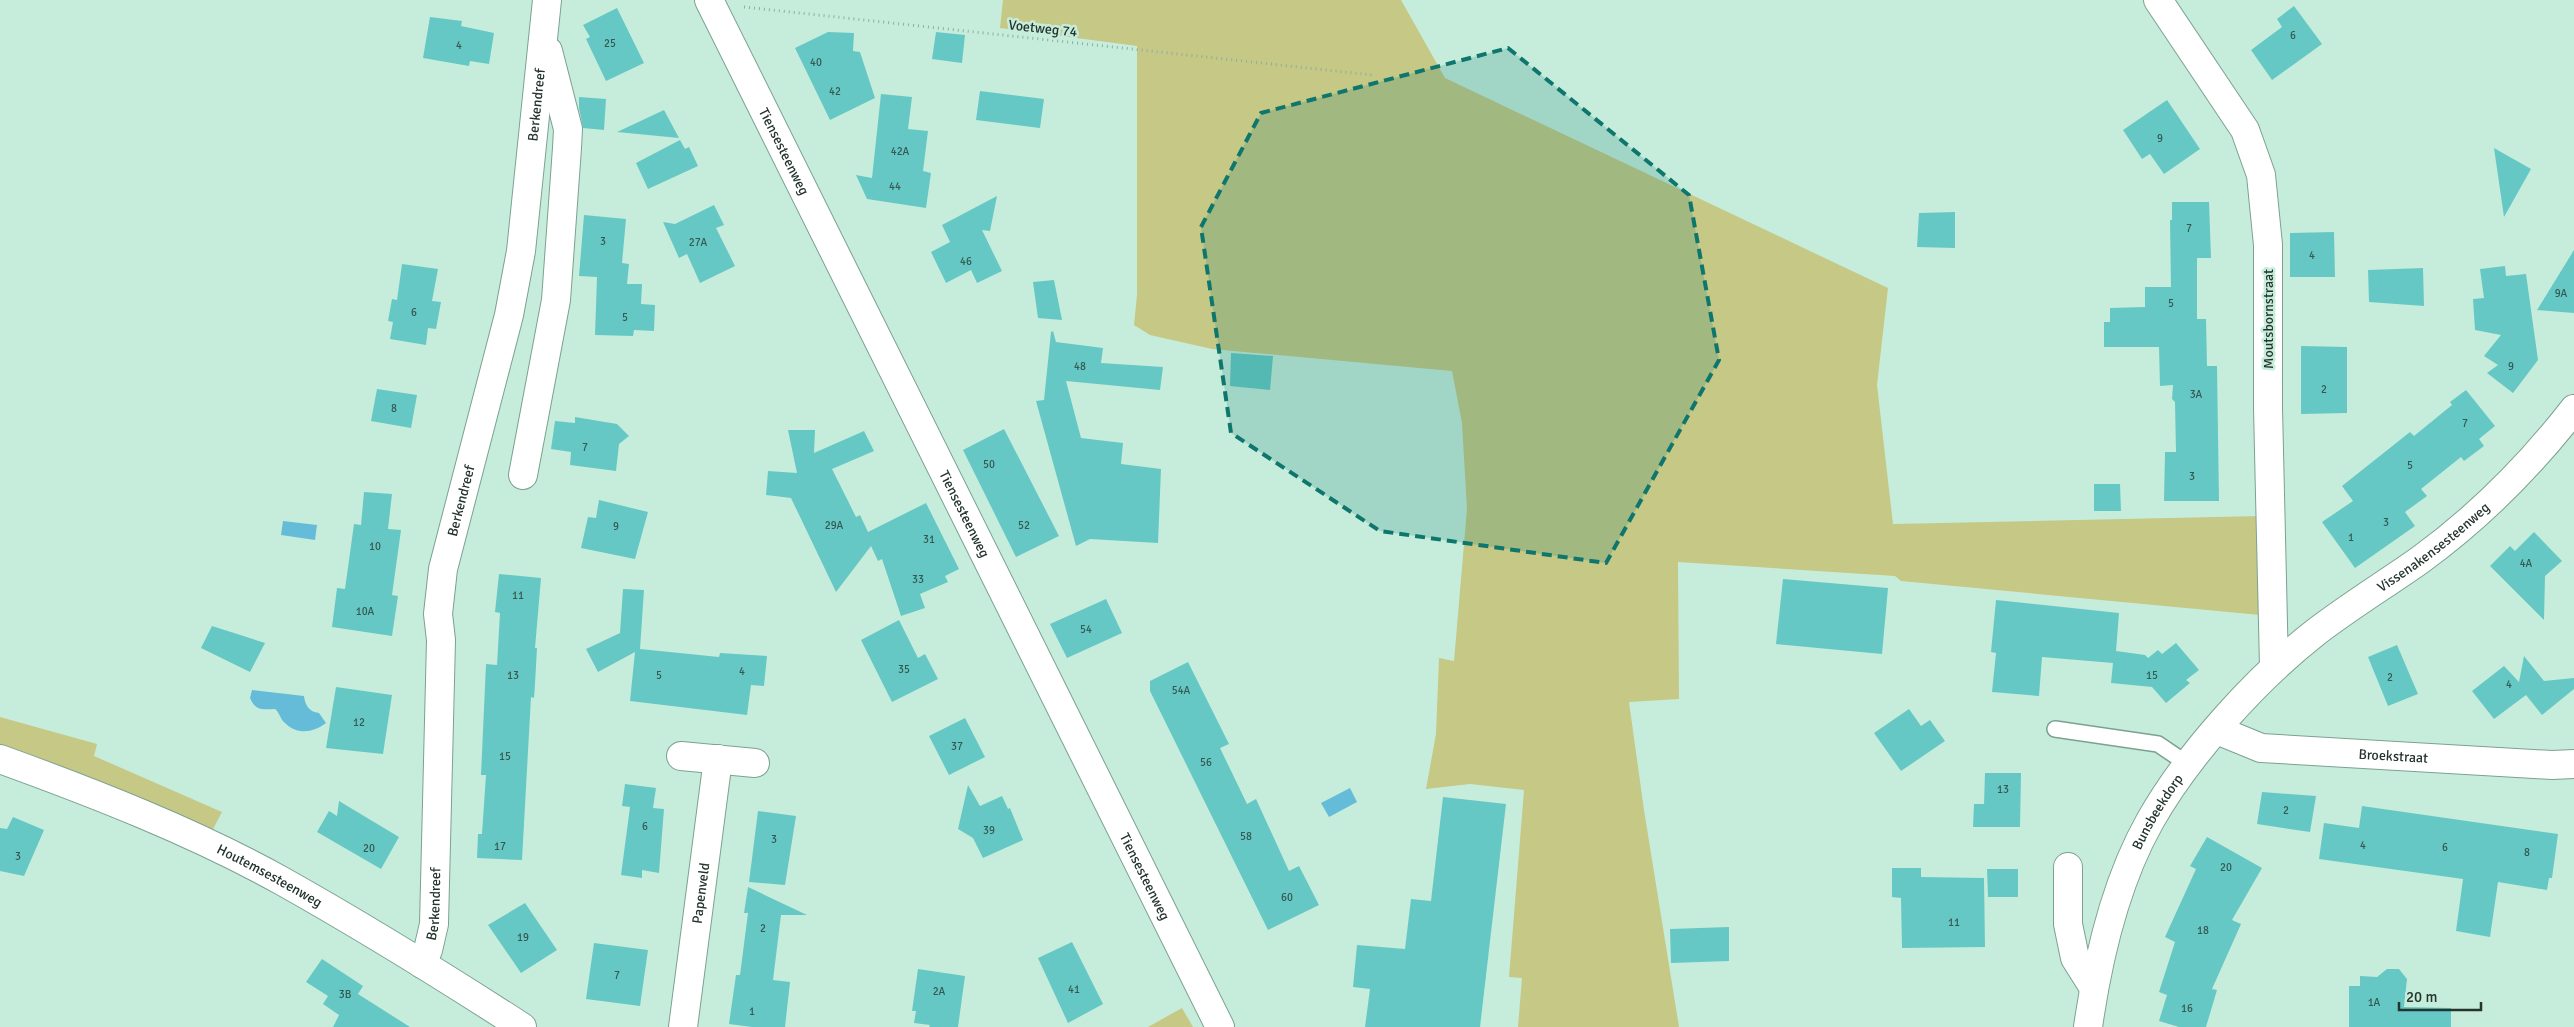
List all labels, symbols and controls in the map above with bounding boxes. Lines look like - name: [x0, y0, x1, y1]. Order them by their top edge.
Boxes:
- street label: Voetweg 74: [1008, 16, 1079, 41]
- house number: 6: [2290, 29, 2296, 42]
- house number: 25: [604, 37, 616, 50]
- house number: 4: [456, 39, 462, 52]
- house number: 40: [810, 56, 822, 69]
- street label: Berkendreef: [524, 66, 549, 142]
- house number: 42: [829, 85, 841, 98]
- street label: Tiensesteenweg: [755, 105, 813, 198]
- house number: 9: [2157, 132, 2163, 145]
- house number: 42A: [891, 145, 910, 158]
- house number: 44: [889, 180, 901, 193]
- house number: 7: [2186, 222, 2192, 235]
- house number: 3: [600, 235, 606, 248]
- house number: 27A: [689, 236, 708, 249]
- house number: 4: [2309, 249, 2315, 262]
- house number: 46: [960, 255, 972, 268]
- street label: Moutsbornstraat: [2260, 269, 2277, 369]
- house number: 9A: [2555, 287, 2568, 300]
- house number: 5: [2168, 297, 2174, 310]
- house number: 6: [411, 306, 417, 319]
- house number: 5: [622, 311, 628, 324]
- house number: 48: [1074, 360, 1086, 373]
- house number: 9: [2508, 360, 2514, 373]
- house number: 2: [2321, 383, 2327, 396]
- house number: 3A: [2190, 388, 2203, 401]
- house number: 8: [391, 402, 397, 415]
- house number: 7: [2462, 417, 2468, 430]
- house number: 7: [582, 441, 588, 454]
- house number: 50: [983, 458, 995, 471]
- house number: 5: [2407, 459, 2413, 472]
- street label: Berkendreef: [444, 462, 479, 538]
- street label: Tiensesteenweg: [935, 468, 993, 561]
- house number: 3: [2189, 470, 2195, 483]
- street label: Vissenakensesteenweg: [2374, 499, 2493, 596]
- house number: 3: [2383, 516, 2389, 529]
- house number: 29A: [825, 519, 844, 532]
- house number: 52: [1018, 519, 1030, 532]
- house number: 9: [613, 520, 619, 533]
- house number: 1: [2348, 531, 2354, 544]
- house number: 31: [923, 533, 935, 546]
- house number: 10: [369, 540, 381, 553]
- house number: 4A: [2520, 557, 2533, 570]
- house number: 33: [912, 573, 924, 586]
- house number: 11: [512, 589, 524, 602]
- house number: 10A: [356, 605, 375, 618]
- house number: 54: [1080, 623, 1092, 636]
- house number: 35: [898, 663, 910, 676]
- house number: 4: [739, 665, 745, 678]
- house number: 13: [507, 669, 519, 682]
- house number: 5: [656, 669, 662, 682]
- house number: 15: [2146, 669, 2158, 682]
- house number: 2: [2387, 671, 2393, 684]
- house number: 4: [2506, 678, 2512, 691]
- house number: 54A: [1172, 684, 1191, 697]
- house number: 12: [353, 716, 365, 729]
- house number: 37: [951, 740, 963, 753]
- street label: Broekstraat: [2358, 746, 2429, 767]
- house number: 15: [499, 750, 511, 763]
- house number: 56: [1200, 756, 1212, 769]
- street label: Bunsbeekdorp: [2129, 771, 2187, 853]
- house number: 13: [1997, 783, 2009, 796]
- house number: 2: [2283, 804, 2289, 817]
- house number: 6: [642, 820, 648, 833]
- house number: 39: [983, 824, 995, 837]
- street label: Tiensesteenweg: [1116, 830, 1173, 923]
- house number: 58: [1240, 830, 1252, 843]
- house number: 3: [771, 833, 777, 846]
- house number: 4: [2360, 839, 2366, 852]
- house number: 17: [494, 840, 506, 853]
- street label: Houtemsesteenweg: [214, 841, 325, 911]
- house number: 6: [2442, 841, 2448, 854]
- house number: 20: [363, 842, 375, 855]
- house number: 8: [2524, 846, 2530, 859]
- house number: 3: [15, 850, 21, 863]
- house number: 20: [2220, 861, 2232, 874]
- street label: Papenveld: [689, 862, 713, 925]
- street label: Berkendreef: [423, 866, 444, 942]
- house number: 60: [1281, 891, 1293, 904]
- house number: 11: [1948, 916, 1960, 929]
- house number: 2: [760, 922, 766, 935]
- house number: 18: [2197, 924, 2209, 937]
- house number: 19: [517, 931, 529, 944]
- house number: 7: [614, 969, 620, 982]
- scale bar: [2399, 980, 2482, 1012]
- house number: 41: [1068, 983, 1080, 996]
- house number: 2A: [933, 985, 946, 998]
- house number: 3B: [339, 988, 352, 1001]
- text: 20 m: [2406, 988, 2437, 1006]
- house number: 1A: [2368, 996, 2381, 1009]
- house number: 16: [2181, 1002, 2193, 1015]
- house number: 1: [749, 1005, 755, 1018]

